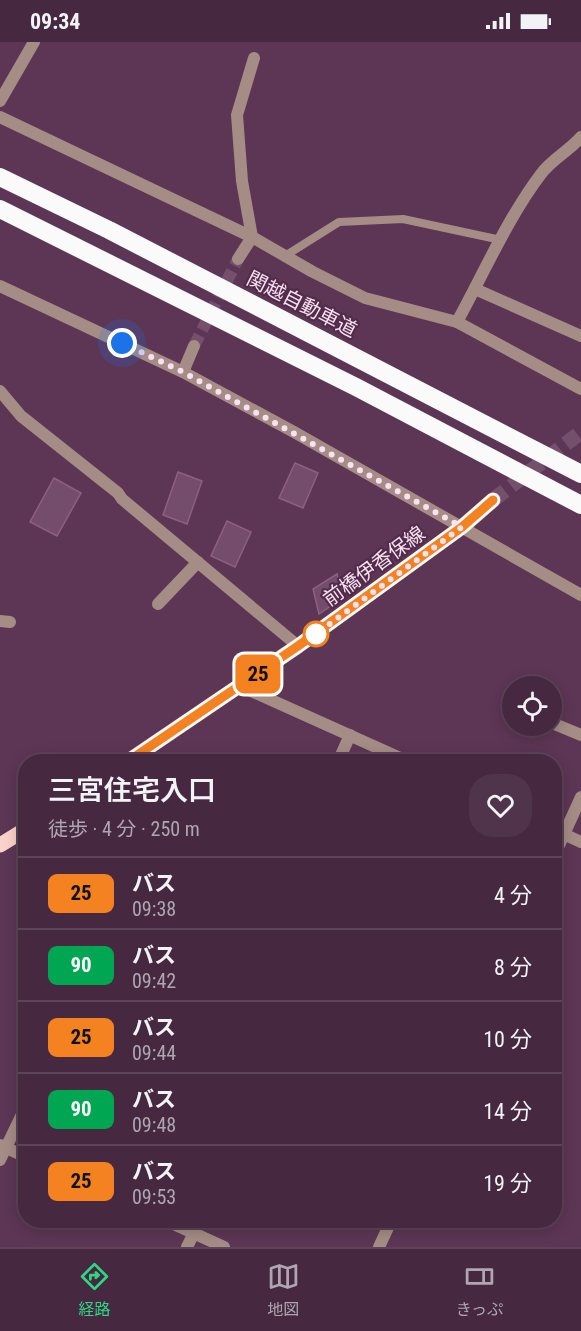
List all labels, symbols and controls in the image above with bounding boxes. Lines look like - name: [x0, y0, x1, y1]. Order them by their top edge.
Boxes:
- text: 09:34: [30, 9, 81, 34]
- street label: 関越自動車道: [243, 266, 361, 342]
- your location: [107, 328, 137, 358]
- street label: 前橋伊香保線: [318, 521, 430, 611]
- unlabelled marker: [303, 621, 329, 647]
- line badge: 25: [231, 654, 285, 694]
- text: 25: [247, 662, 269, 686]
- map controls: [502, 676, 562, 736]
- button: locate: [502, 676, 562, 736]
- text: 三宮住宅入口: [48, 774, 216, 807]
- button: heart: [469, 774, 532, 837]
- text: 徒歩 · 4 分 · 250 m: [48, 817, 200, 841]
- text: バス: [132, 871, 176, 896]
- text: 25: [70, 881, 92, 905]
- text: 4 分: [494, 883, 532, 908]
- text: 09:38: [132, 897, 176, 921]
- text: バス: [132, 943, 176, 968]
- text: 90: [70, 953, 92, 977]
- text: 8 分: [494, 955, 532, 980]
- text: 09:42: [132, 969, 176, 993]
- text: バス: [132, 1015, 176, 1040]
- text: 25: [70, 1025, 92, 1049]
- text: 10 分: [483, 1027, 532, 1052]
- text: 09:44: [132, 1041, 176, 1065]
- text: バス: [132, 1087, 176, 1112]
- text: 90: [70, 1097, 92, 1121]
- text: 14 分: [483, 1099, 532, 1124]
- text: 09:48: [132, 1113, 176, 1137]
- text: バス: [132, 1159, 176, 1184]
- text: 25: [70, 1169, 92, 1193]
- text: 19 分: [483, 1171, 532, 1196]
- text: 09:53: [132, 1185, 176, 1209]
- tab: 経路: [78, 1260, 111, 1320]
- tab: 地図: [267, 1260, 300, 1320]
- tab: きっぷ: [456, 1260, 503, 1320]

